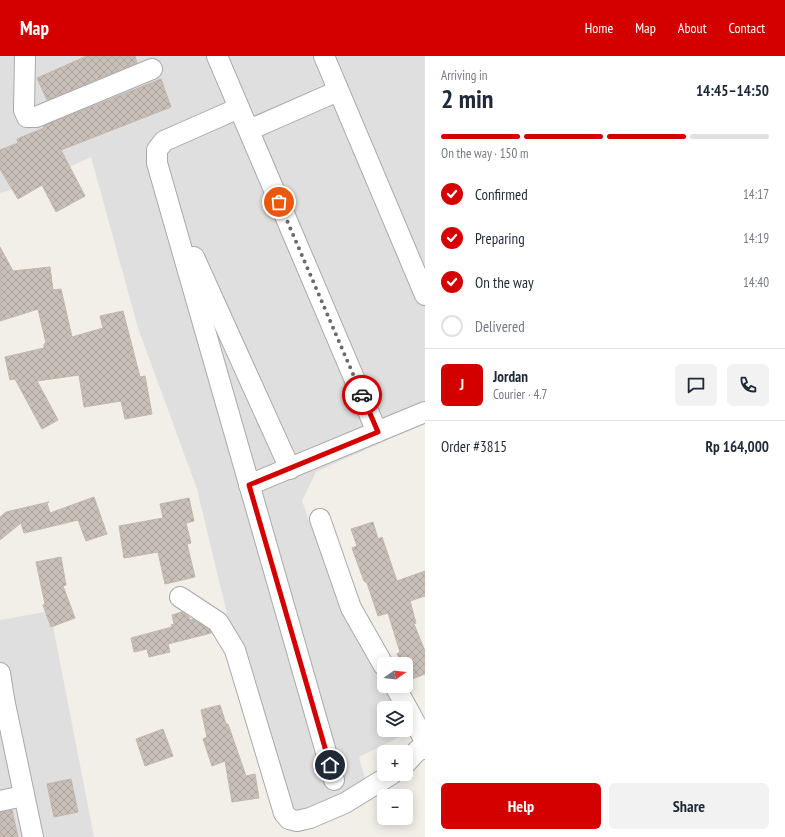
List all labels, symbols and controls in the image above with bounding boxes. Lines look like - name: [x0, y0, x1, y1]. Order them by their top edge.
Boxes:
- text: Map: [20, 16, 49, 40]
- text: Home: [585, 19, 613, 37]
- text: Map: [635, 19, 656, 37]
- text: About: [678, 19, 707, 37]
- text: Contact: [729, 19, 765, 37]
- text: Arriving in: [441, 67, 488, 84]
- text: 14:45–14:50: [696, 81, 769, 100]
- text: 2 min: [441, 82, 494, 115]
- text: On the way · 150 m: [441, 145, 528, 162]
- icon: check: [441, 183, 463, 205]
- pin: [262, 185, 296, 219]
- text: Confirmed: [475, 185, 528, 204]
- text: 14:17: [743, 186, 769, 203]
- icon: bag: [268, 191, 290, 213]
- icon: check: [441, 227, 463, 249]
- text: Preparing: [475, 229, 525, 248]
- text: 14:19: [743, 230, 769, 247]
- icon: check: [441, 271, 463, 293]
- text: On the way: [475, 273, 534, 292]
- text: 14:40: [743, 274, 769, 291]
- text: Delivered: [475, 317, 525, 336]
- button: chat: [675, 364, 717, 406]
- button: phone: [727, 364, 769, 406]
- text: Jordan: [493, 367, 528, 386]
- courier: [342, 375, 382, 415]
- text: J: [460, 375, 464, 394]
- icon: car: [351, 384, 373, 406]
- text: Courier · 4.7: [493, 386, 547, 403]
- text: Order #3815: [441, 437, 507, 456]
- text: Rp 164,000: [705, 437, 769, 456]
- north arrow: [377, 657, 413, 693]
- map controls: [377, 657, 413, 825]
- button: layers: [377, 701, 413, 737]
- button: +: [377, 745, 413, 781]
- pin: [313, 748, 347, 782]
- icon: home: [319, 754, 341, 776]
- button: Help: [441, 783, 601, 829]
- button: Share: [609, 783, 769, 829]
- button: −: [377, 789, 413, 825]

